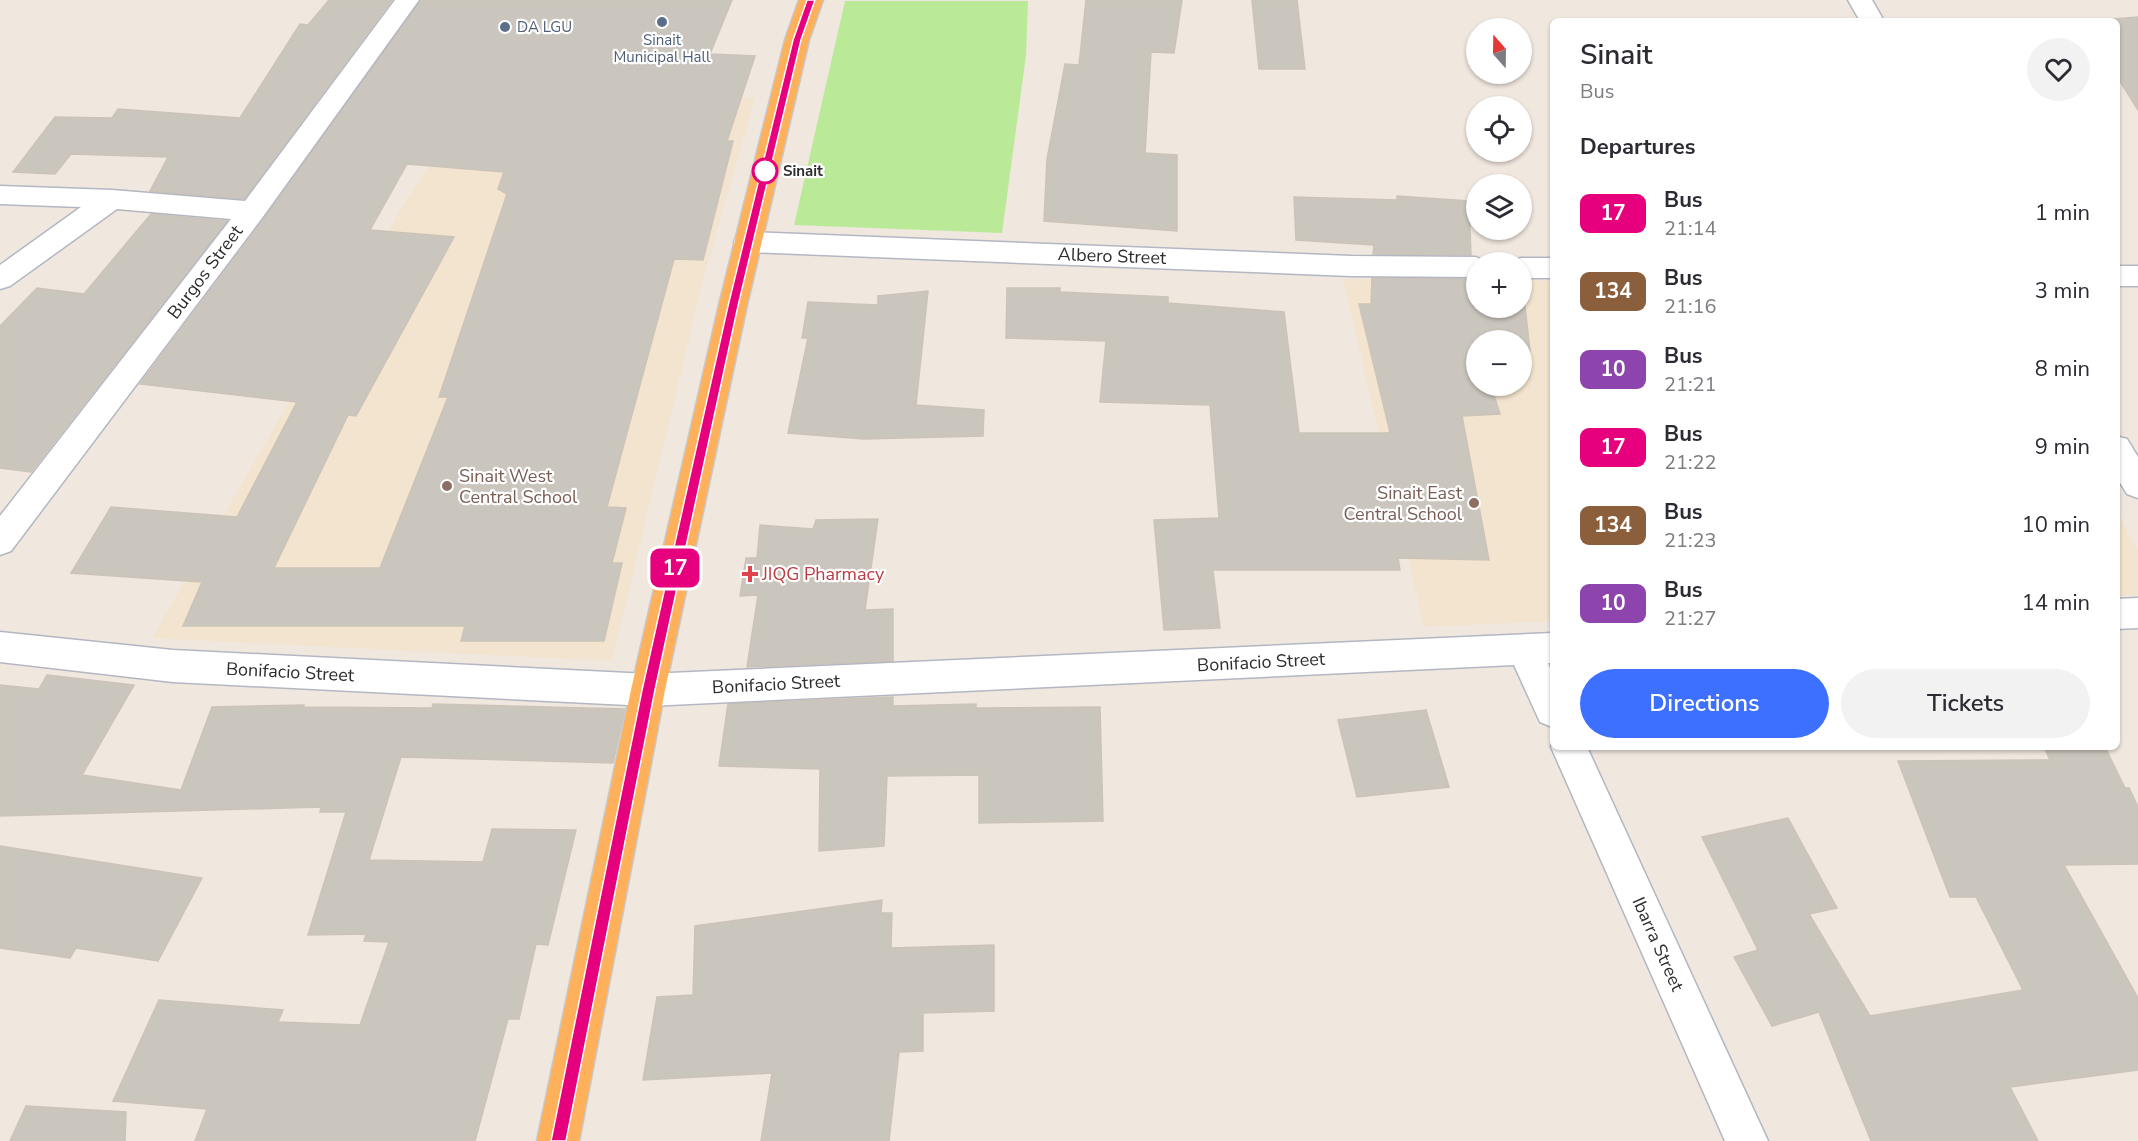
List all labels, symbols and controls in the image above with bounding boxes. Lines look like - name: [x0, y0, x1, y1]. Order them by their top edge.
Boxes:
- marker: Sinait Municipal Hall: [655, 15, 669, 29]
- place label: DA LGU: [517, 17, 572, 37]
- north arrow: [1466, 18, 1532, 84]
- map controls: [1466, 18, 1532, 396]
- marker: DA LGU: [498, 20, 512, 34]
- place label: Sinait Municipal Hall: [614, 30, 711, 67]
- text: Sinait: [1580, 36, 1652, 74]
- button: heart: [2027, 38, 2090, 101]
- text: Bus: [1580, 78, 1614, 105]
- button: locate: [1466, 96, 1532, 162]
- text: Departures: [1580, 132, 1695, 162]
- marker: Sinait: [752, 158, 778, 184]
- place label: Sinait: [783, 161, 823, 181]
- button: layers: [1466, 174, 1532, 240]
- text: Bus: [1664, 185, 1703, 215]
- text: 1 min: [2035, 198, 2090, 228]
- text: 17: [1600, 199, 1626, 227]
- text: 21:14: [1664, 215, 1717, 242]
- street label: Burgos Street: [162, 220, 249, 324]
- street label: Albero Street: [1057, 242, 1167, 270]
- button: +: [1466, 252, 1532, 318]
- text: Bus: [1664, 263, 1703, 293]
- text: 3 min: [2035, 276, 2090, 306]
- text: 134: [1594, 277, 1632, 305]
- text: 21:16: [1664, 293, 1717, 320]
- button: −: [1466, 330, 1532, 396]
- text: Bus: [1664, 341, 1703, 371]
- text: 8 min: [2035, 354, 2090, 384]
- text: 10: [1600, 355, 1626, 383]
- text: 21:21: [1664, 371, 1717, 398]
- text: Bus: [1664, 419, 1703, 449]
- text: 9 min: [2035, 432, 2090, 462]
- text: 17: [1600, 433, 1626, 461]
- text: 21:22: [1664, 449, 1717, 476]
- place label: Sinait West Central School: [459, 464, 578, 509]
- marker: Sinait West Central School: [440, 479, 454, 493]
- place label: Sinait East Central School: [1344, 481, 1463, 526]
- marker: Sinait East Central School: [1467, 496, 1481, 510]
- text: Bus: [1664, 497, 1703, 527]
- text: 10 min: [2022, 510, 2090, 540]
- text: 134: [1594, 511, 1632, 539]
- text: 21:23: [1664, 527, 1717, 554]
- line badge: 17: [648, 548, 702, 588]
- text: 17: [662, 554, 688, 582]
- place label: JIQG Pharmacy: [761, 562, 885, 586]
- marker: JIQG Pharmacy: [743, 567, 757, 581]
- text: Bus: [1664, 575, 1703, 605]
- text: 14 min: [2022, 588, 2090, 618]
- text: 10: [1600, 589, 1626, 617]
- text: 21:27: [1664, 605, 1717, 632]
- street label: Bonifacio Street: [1196, 647, 1326, 677]
- street label: Bonifacio Street: [225, 657, 355, 687]
- street label: Bonifacio Street: [711, 669, 841, 699]
- button: Directions: [1580, 669, 1829, 738]
- button: Tickets: [1841, 669, 2090, 738]
- street label: Ibarra Street: [1627, 893, 1690, 996]

